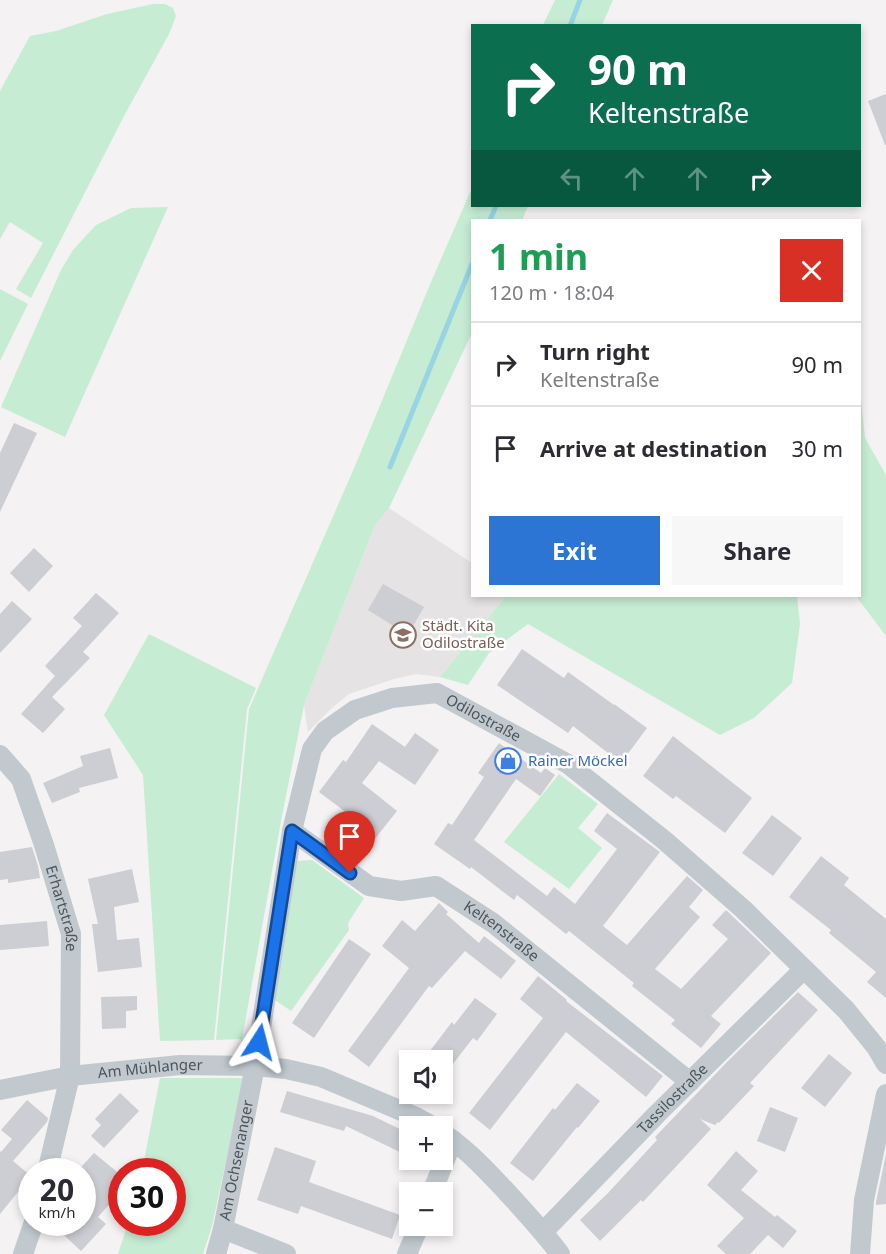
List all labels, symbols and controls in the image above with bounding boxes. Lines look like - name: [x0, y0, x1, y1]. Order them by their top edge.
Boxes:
- text: 90 m: [588, 40, 688, 97]
- icon: right: [489, 48, 567, 126]
- text: Keltenstraße: [588, 94, 749, 131]
- icon: left: [555, 162, 588, 195]
- icon: ahead: [618, 162, 651, 195]
- icon: ahead: [681, 162, 714, 195]
- icon: right: [744, 162, 777, 195]
- text: 1 min: [489, 232, 588, 281]
- button: close: [780, 239, 843, 302]
- text: 120 m · 18:04: [489, 279, 614, 306]
- text: Turn right: [540, 336, 650, 366]
- icon: right: [489, 348, 522, 381]
- text: 90 m: [792, 349, 843, 379]
- text: Keltenstraße: [540, 366, 659, 393]
- icon: arrive: [489, 432, 522, 465]
- text: Arrive at destination: [540, 433, 767, 463]
- text: 30 m: [792, 433, 843, 463]
- button: Exit: [489, 516, 660, 585]
- button: Share: [672, 516, 843, 585]
- place label: Städt. Kita Odilostraße: [422, 615, 505, 652]
- school or university icon: Städt. Kita Odilostraße: [388, 620, 418, 650]
- street label: Odilostraße: [443, 689, 525, 746]
- shop icon: Rainer Möckel: [493, 746, 523, 776]
- place label: Rainer Möckel: [528, 750, 628, 770]
- pin: [324, 811, 375, 873]
- icon: arrive: [333, 820, 366, 853]
- street label: Erhartstraße: [42, 863, 82, 952]
- street label: Keltenstraße: [460, 896, 544, 966]
- position arrow: [227, 1010, 291, 1074]
- map controls: [399, 1050, 453, 1236]
- button: sound: [399, 1050, 453, 1104]
- street label: Am Mühlanger: [97, 1054, 203, 1082]
- street label: Tassilostraße: [632, 1059, 712, 1137]
- street label: Am Ochsenanger: [214, 1098, 257, 1222]
- button: +: [399, 1116, 453, 1170]
- speed limit sign: 30: [108, 1158, 186, 1236]
- text: 20: [40, 1169, 74, 1210]
- button: −: [399, 1182, 453, 1236]
- text: km/h: [39, 1202, 75, 1222]

